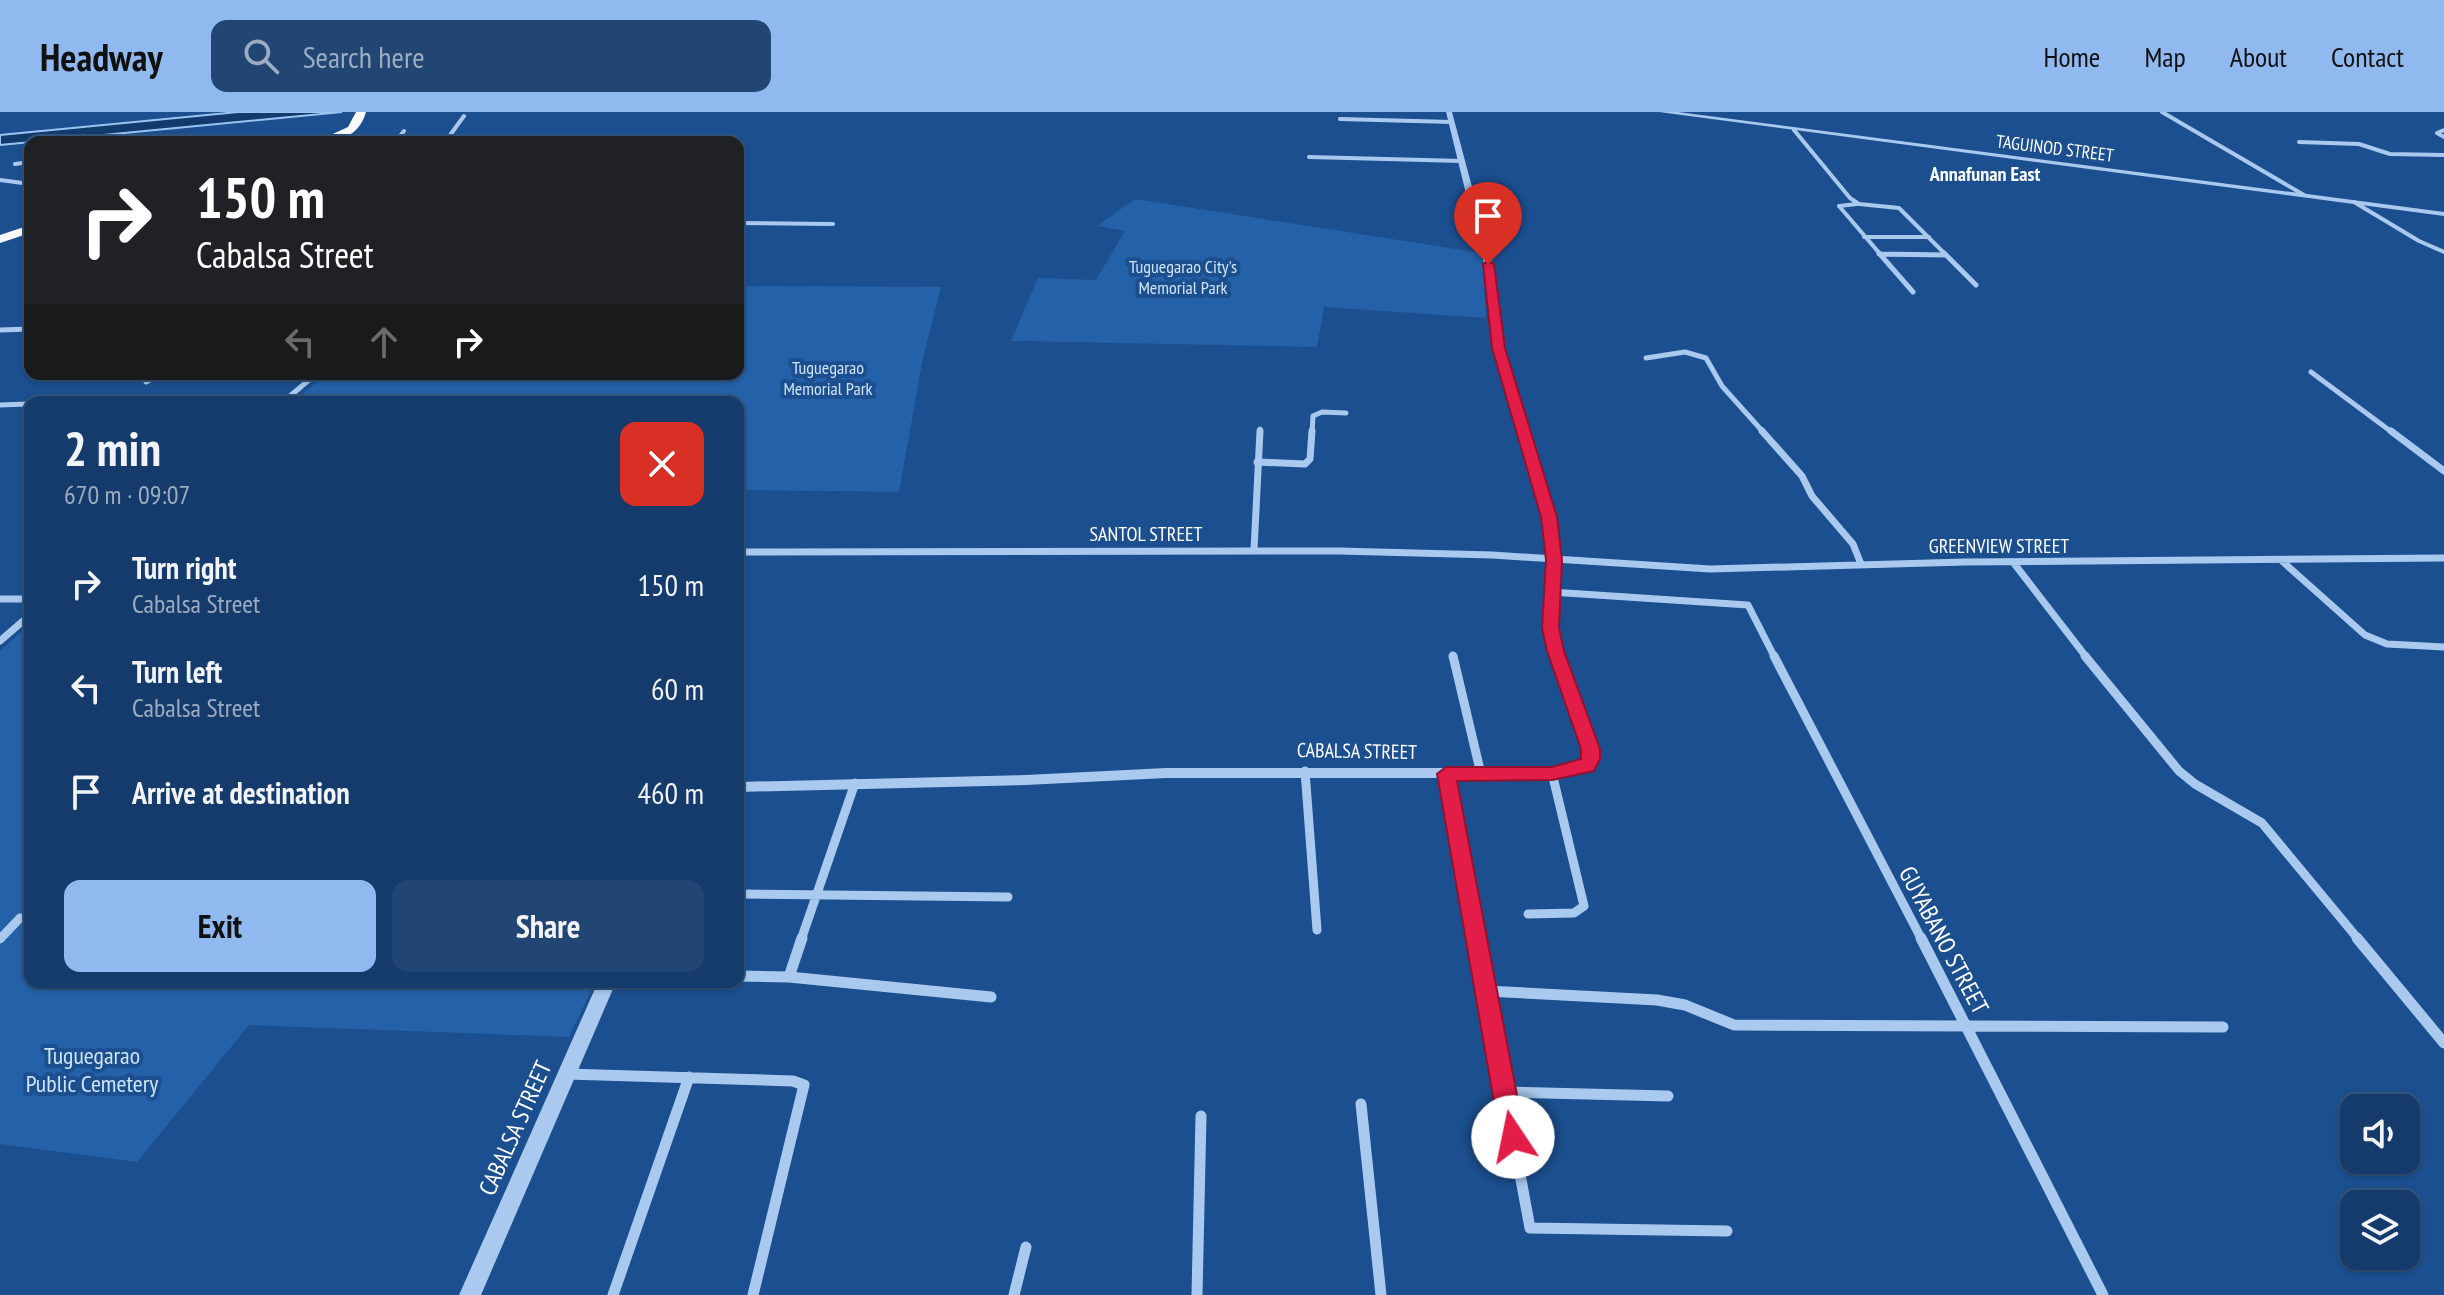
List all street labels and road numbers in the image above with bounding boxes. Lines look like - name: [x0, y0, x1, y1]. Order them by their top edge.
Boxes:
- street label: TAGUINOD STREET: [1995, 129, 2115, 167]
- street label: SANTOL STREET: [1090, 521, 1203, 547]
- street label: GREENVIEW STREET: [1929, 533, 2069, 559]
- street label: CABALSA STREET: [1297, 737, 1417, 765]
- street label: GUYABANO STREET: [1892, 861, 1996, 1019]
- street label: CABALSA STREET: [472, 1056, 559, 1200]

